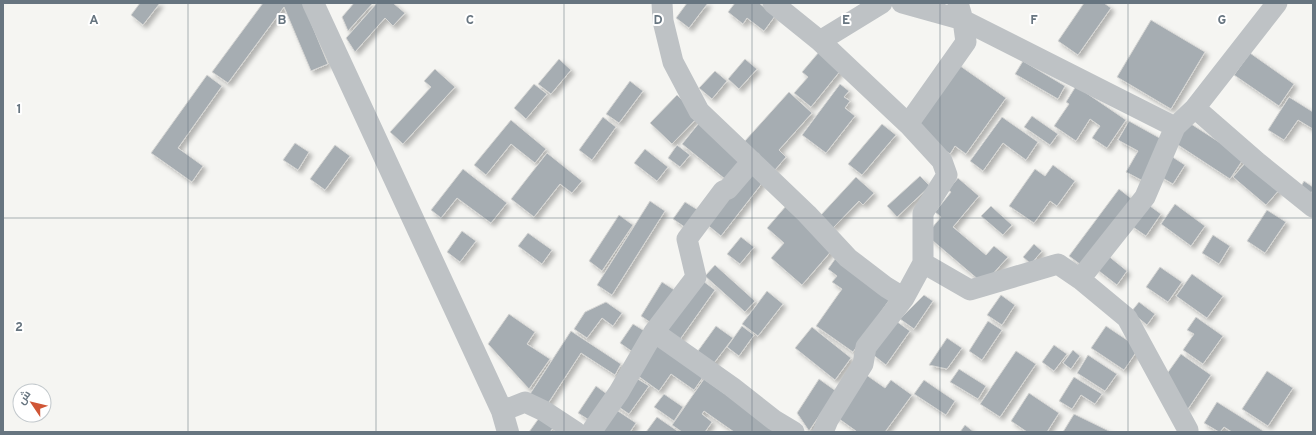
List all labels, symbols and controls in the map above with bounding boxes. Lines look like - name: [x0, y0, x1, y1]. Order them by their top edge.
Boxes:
- text: A: [89, 13, 99, 29]
- text: B: [278, 13, 287, 29]
- text: C: [466, 13, 474, 29]
- text: D: [653, 13, 663, 29]
- text: E: [842, 13, 850, 29]
- text: F: [1030, 13, 1038, 29]
- text: G: [1218, 13, 1227, 29]
- text: 1: [16, 102, 22, 118]
- text: 2: [15, 320, 23, 336]
- north arrow: [12, 383, 52, 423]
- text: ش: [15, 388, 34, 408]

